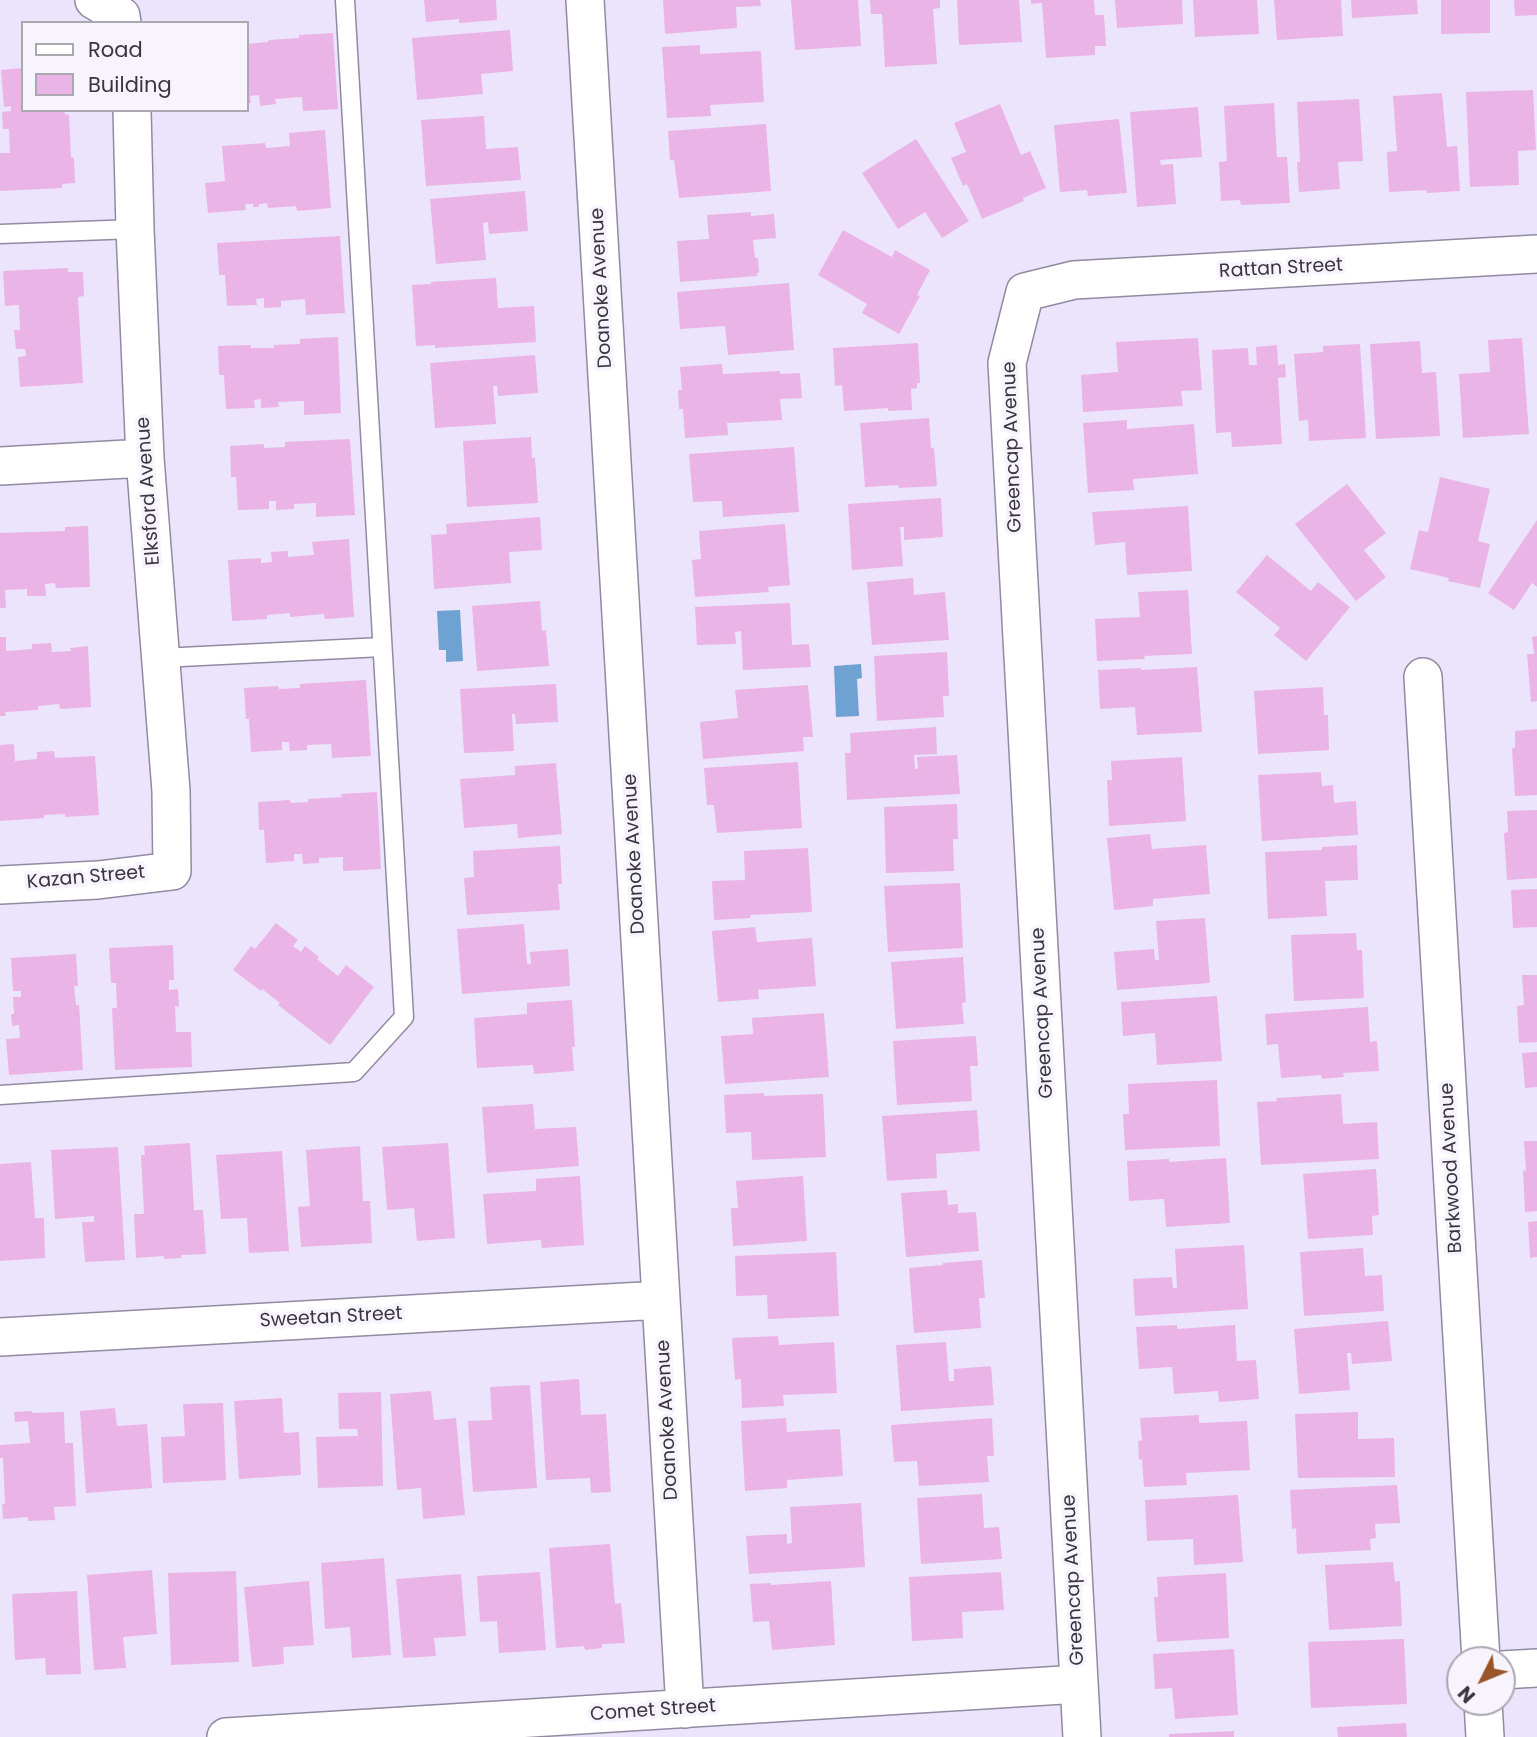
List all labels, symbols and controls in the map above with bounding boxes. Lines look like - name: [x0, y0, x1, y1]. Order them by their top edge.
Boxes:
- legend: [21, 21, 248, 112]
- text: Road: [88, 35, 143, 64]
- text: Building: [88, 70, 172, 99]
- street label: Doanoke Avenue: [586, 207, 618, 369]
- street label: Rattan Street: [1219, 254, 1343, 284]
- street label: Greencap Avenue: [999, 361, 1027, 533]
- street label: Elksford Avenue: [132, 416, 166, 566]
- street label: Doanoke Avenue: [619, 773, 651, 935]
- street label: Kazan Street: [26, 861, 146, 895]
- street label: Greencap Avenue: [1027, 927, 1059, 1099]
- street label: Barkwood Avenue: [1436, 1082, 1468, 1254]
- street label: Sweetan Street: [259, 1303, 403, 1333]
- street label: Doanoke Avenue: [652, 1339, 684, 1501]
- street label: Greencap Avenue: [1058, 1494, 1090, 1666]
- north arrow: [1446, 1646, 1516, 1716]
- text: N: [1452, 1680, 1481, 1709]
- street label: Comet Street: [589, 1695, 717, 1727]

